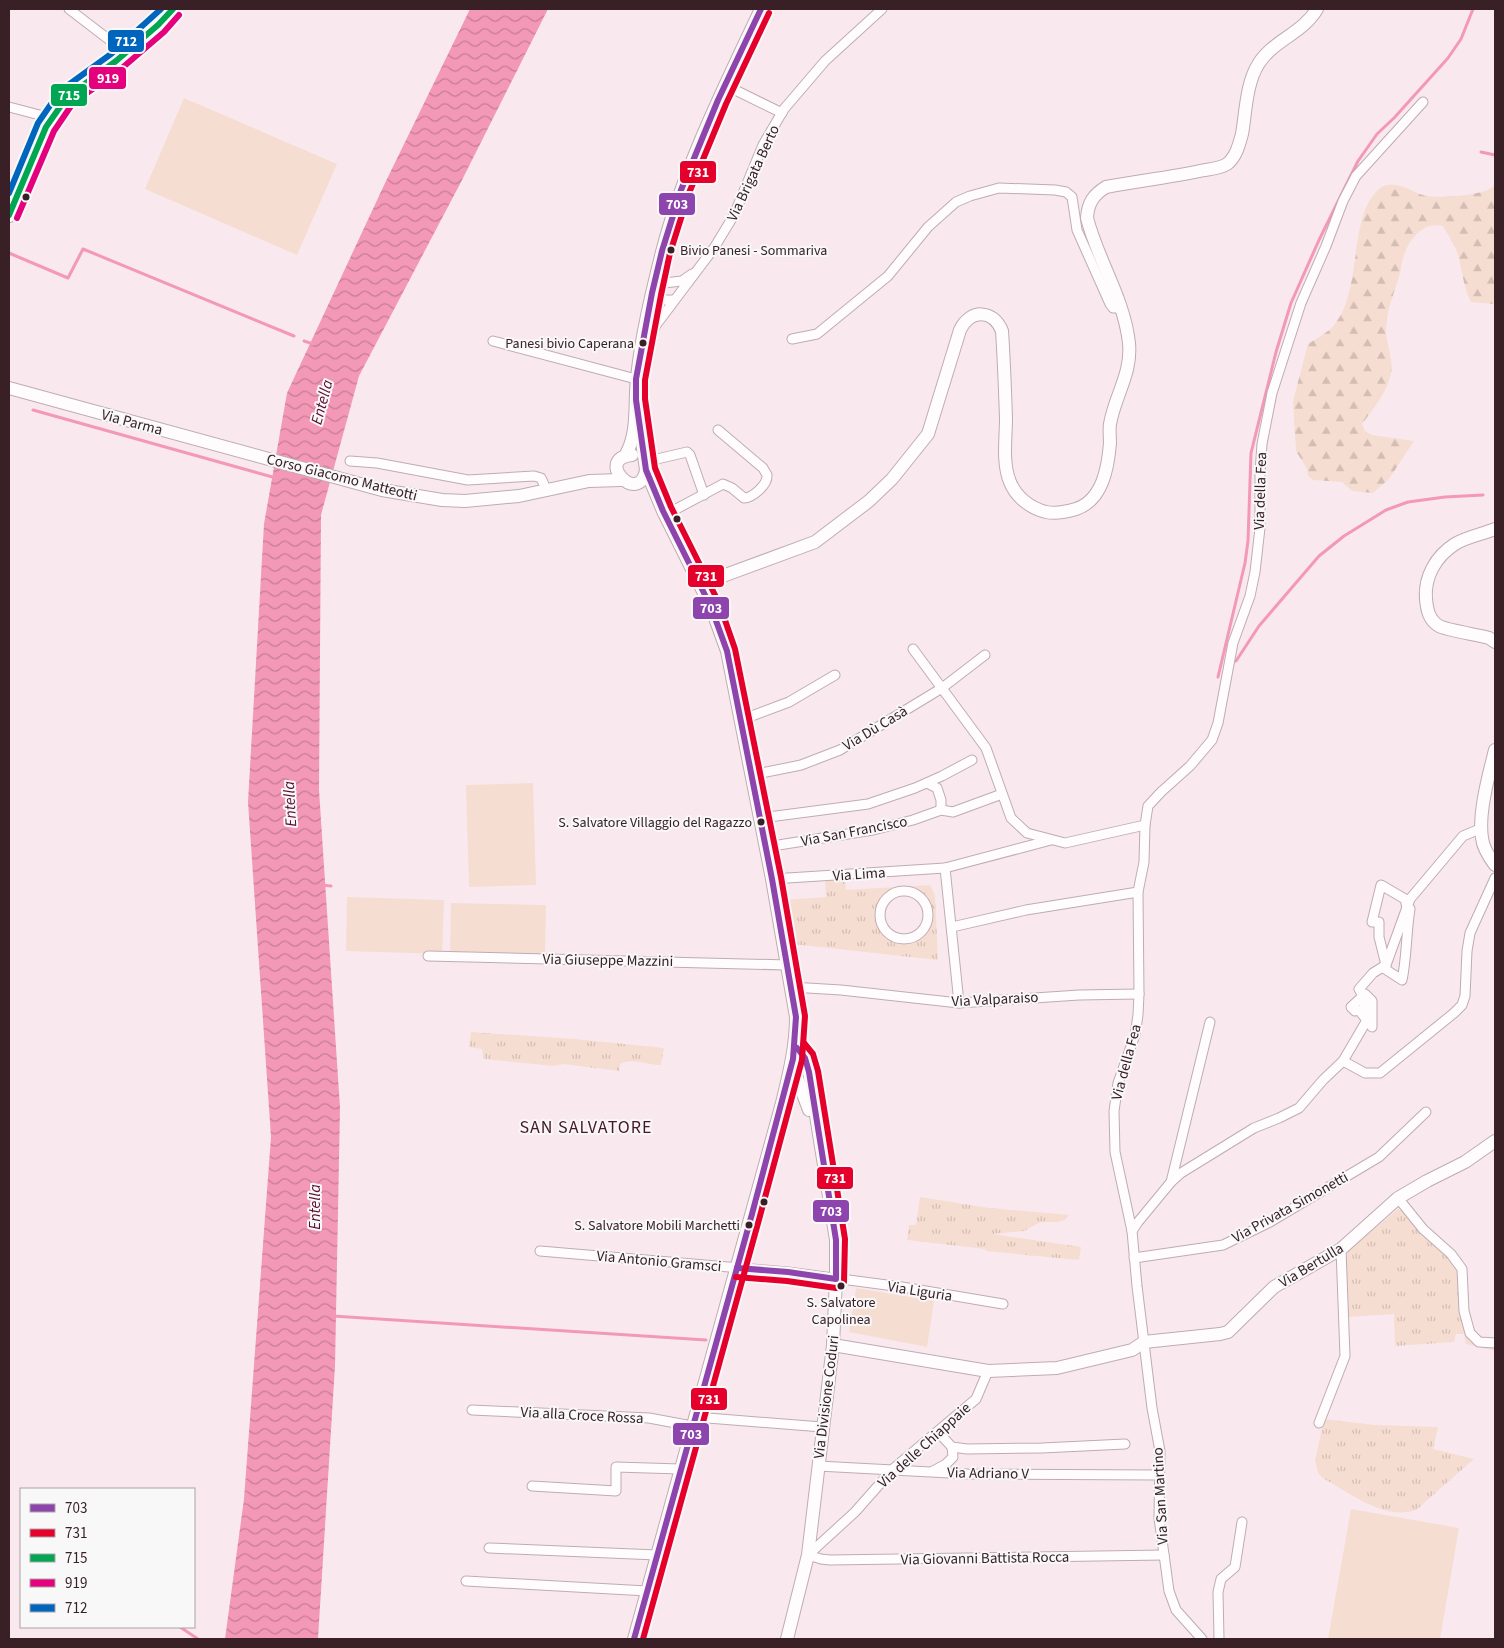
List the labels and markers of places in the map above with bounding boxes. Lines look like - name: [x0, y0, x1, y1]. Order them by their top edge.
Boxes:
- unlabelled marker: [21, 192, 31, 202]
- place label: Bivio Panesi - Sommariva: [680, 241, 827, 261]
- marker: Bivio Panesi - Sommariva: [666, 245, 676, 255]
- place label: Panesi bivio Caperana: [505, 334, 634, 354]
- marker: Panesi bivio Caperana: [638, 338, 648, 348]
- unlabelled marker: [672, 514, 682, 524]
- place label: S. Salvatore Villaggio del Ragazzo: [558, 813, 752, 833]
- marker: S. Salvatore Villaggio del Ragazzo: [756, 817, 766, 827]
- unlabelled marker: [759, 1197, 769, 1207]
- place label: S. Salvatore Mobili Marchetti: [574, 1216, 740, 1236]
- marker: S. Salvatore Mobili Marchetti: [744, 1220, 754, 1230]
- marker: S. Salvatore Capolinea: [836, 1281, 846, 1291]
- place label: S. Salvatore Capolinea: [807, 1293, 875, 1330]

